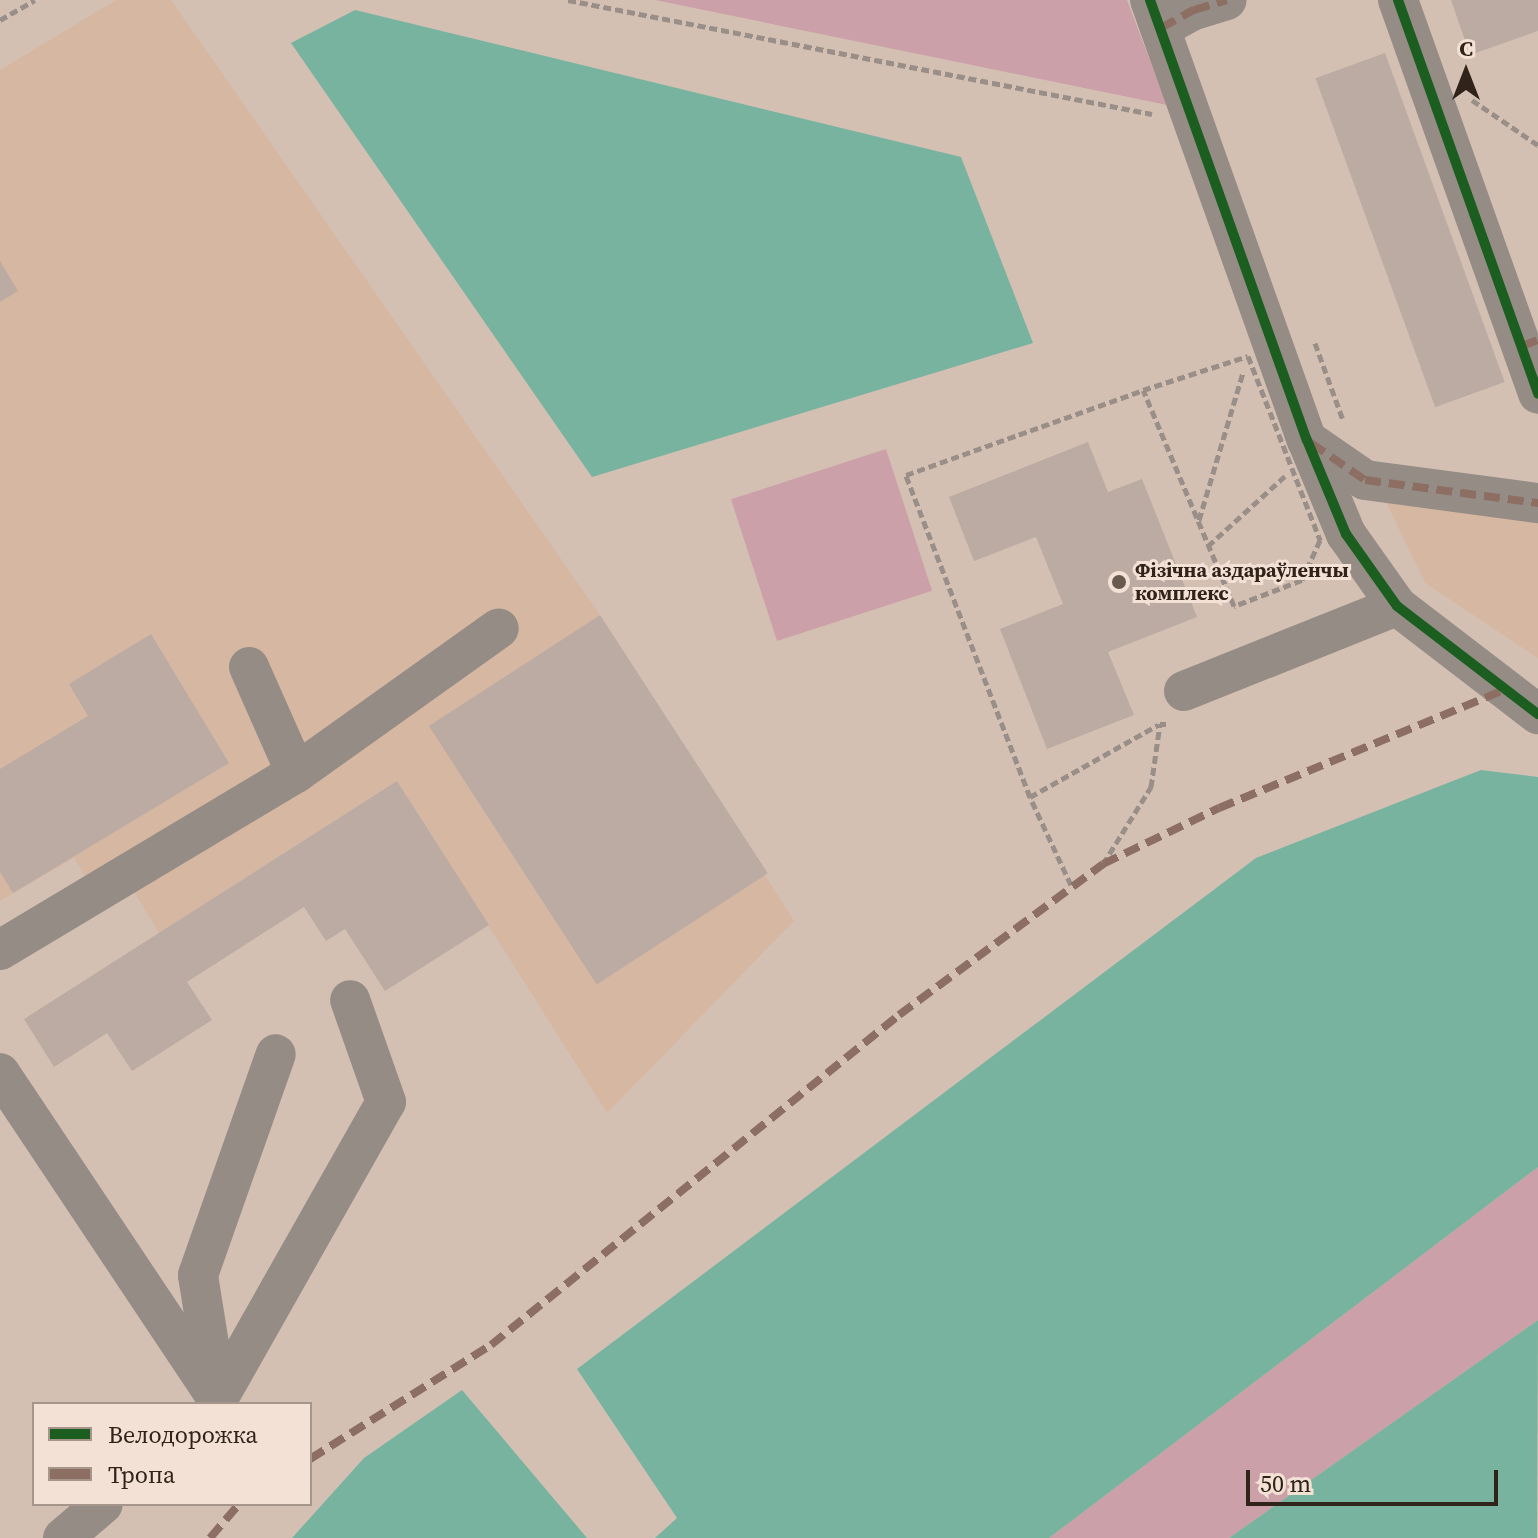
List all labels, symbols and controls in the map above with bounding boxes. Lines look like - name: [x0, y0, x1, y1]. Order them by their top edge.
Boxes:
- north arrow: [1426, 32, 1506, 112]
- text: С: [1459, 33, 1473, 63]
- place label: Фізічна аздараўленчы комплекс: [1135, 558, 1349, 605]
- marker: Фізічна аздараўленчы комплекс: [1110, 573, 1128, 591]
- legend: [32, 1402, 312, 1506]
- text: Велодорожка: [108, 1418, 258, 1451]
- scale bar: [1250, 1454, 1502, 1504]
- text: Тропа: [108, 1458, 175, 1491]
- text: 50 m: [1260, 1467, 1311, 1500]

